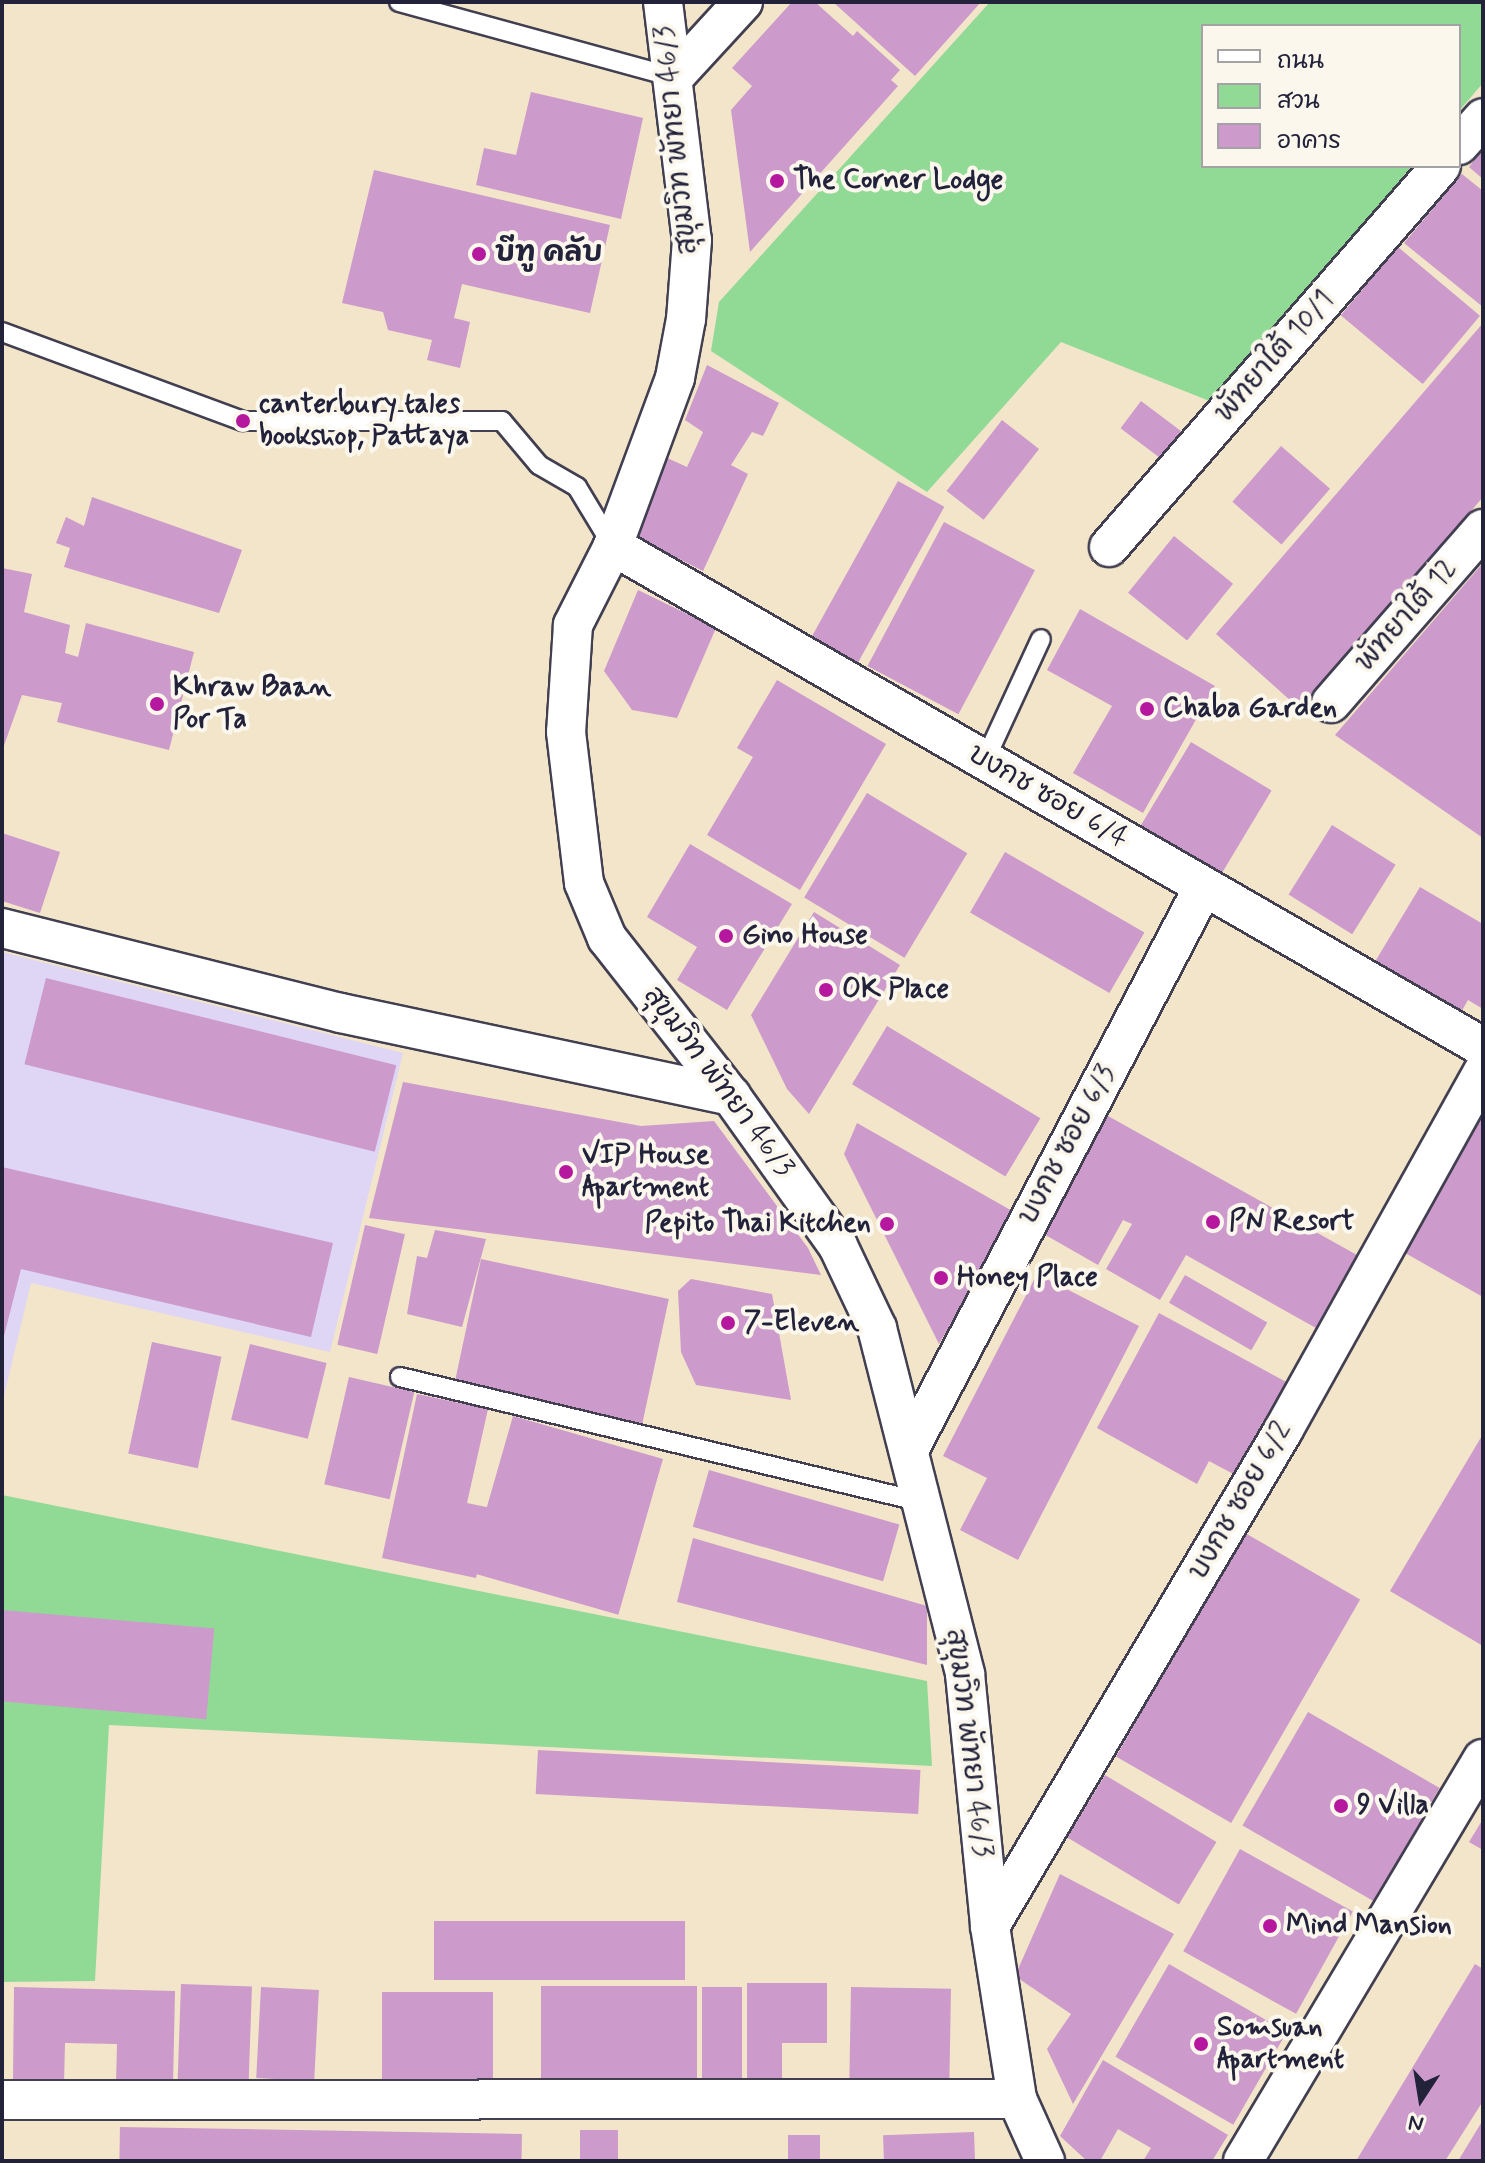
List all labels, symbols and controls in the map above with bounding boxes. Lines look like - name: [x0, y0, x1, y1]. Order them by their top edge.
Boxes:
- street label: สุขุมวิท พัทยา 46/3: [648, 24, 706, 256]
- legend: [1201, 24, 1461, 168]
- text: ถนน: [1277, 46, 1324, 77]
- text: สวน: [1277, 86, 1320, 117]
- text: อาคาร: [1277, 126, 1341, 157]
- place label: The Corner Lodge: [793, 164, 1010, 198]
- marker: The Corner Lodge: [768, 172, 786, 190]
- place label: บีทู คลับ: [495, 237, 602, 271]
- marker: บีทู คลับ: [470, 245, 488, 263]
- street label: พัทยาใต้ 10/1: [1209, 284, 1341, 430]
- place label: canterbury tales bookshop, Pattaya: [259, 388, 469, 454]
- marker: canterbury tales bookshop, Pattaya: [234, 412, 252, 430]
- street label: พัทยาใต้ 12: [1349, 553, 1465, 679]
- place label: Khraw Baan Por Ta: [173, 671, 323, 737]
- place label: Chaba Garden: [1163, 692, 1332, 726]
- marker: Khraw Baan Por Ta: [148, 695, 166, 713]
- marker: Chaba Garden: [1138, 700, 1156, 718]
- street label: บงกช ซอย 6/4: [962, 738, 1134, 856]
- place label: Gino House: [742, 919, 867, 953]
- marker: Gino House: [717, 927, 735, 945]
- place label: OK Place: [842, 973, 950, 1007]
- street label: สุขุมวิท พัทยา 46/3: [635, 980, 801, 1184]
- marker: OK Place: [817, 981, 835, 999]
- street label: บงกช ซอย 6/3: [1012, 1060, 1124, 1230]
- place label: VIP House Apartment: [582, 1139, 709, 1205]
- marker: VIP House Apartment: [557, 1163, 575, 1181]
- place label: PN Resort: [1229, 1205, 1356, 1239]
- place label: Pepito Thai Kitchen: [645, 1207, 871, 1241]
- marker: PN Resort: [1204, 1213, 1222, 1231]
- marker: Pepito Thai Kitchen: [878, 1215, 896, 1233]
- place label: Honey Place: [957, 1261, 1098, 1295]
- marker: Honey Place: [932, 1269, 950, 1287]
- place label: 7-Eleven: [744, 1306, 859, 1340]
- marker: 7-Eleven: [719, 1314, 737, 1332]
- street label: บงกช ซอย 6/2: [1182, 1416, 1300, 1586]
- street label: สุขุมวิท พัทยา 46/3: [937, 1627, 999, 1859]
- place label: 9 Villa: [1357, 1789, 1429, 1823]
- marker: 9 Villa: [1332, 1797, 1350, 1815]
- place label: Mind Mansion: [1286, 1909, 1452, 1943]
- marker: Mind Mansion: [1261, 1917, 1279, 1935]
- place label: Somsuan Apartment: [1217, 2011, 1344, 2077]
- marker: Somsuan Apartment: [1192, 2035, 1210, 2053]
- north arrow: [1381, 2059, 1461, 2139]
- text: N: [1406, 2107, 1426, 2138]

